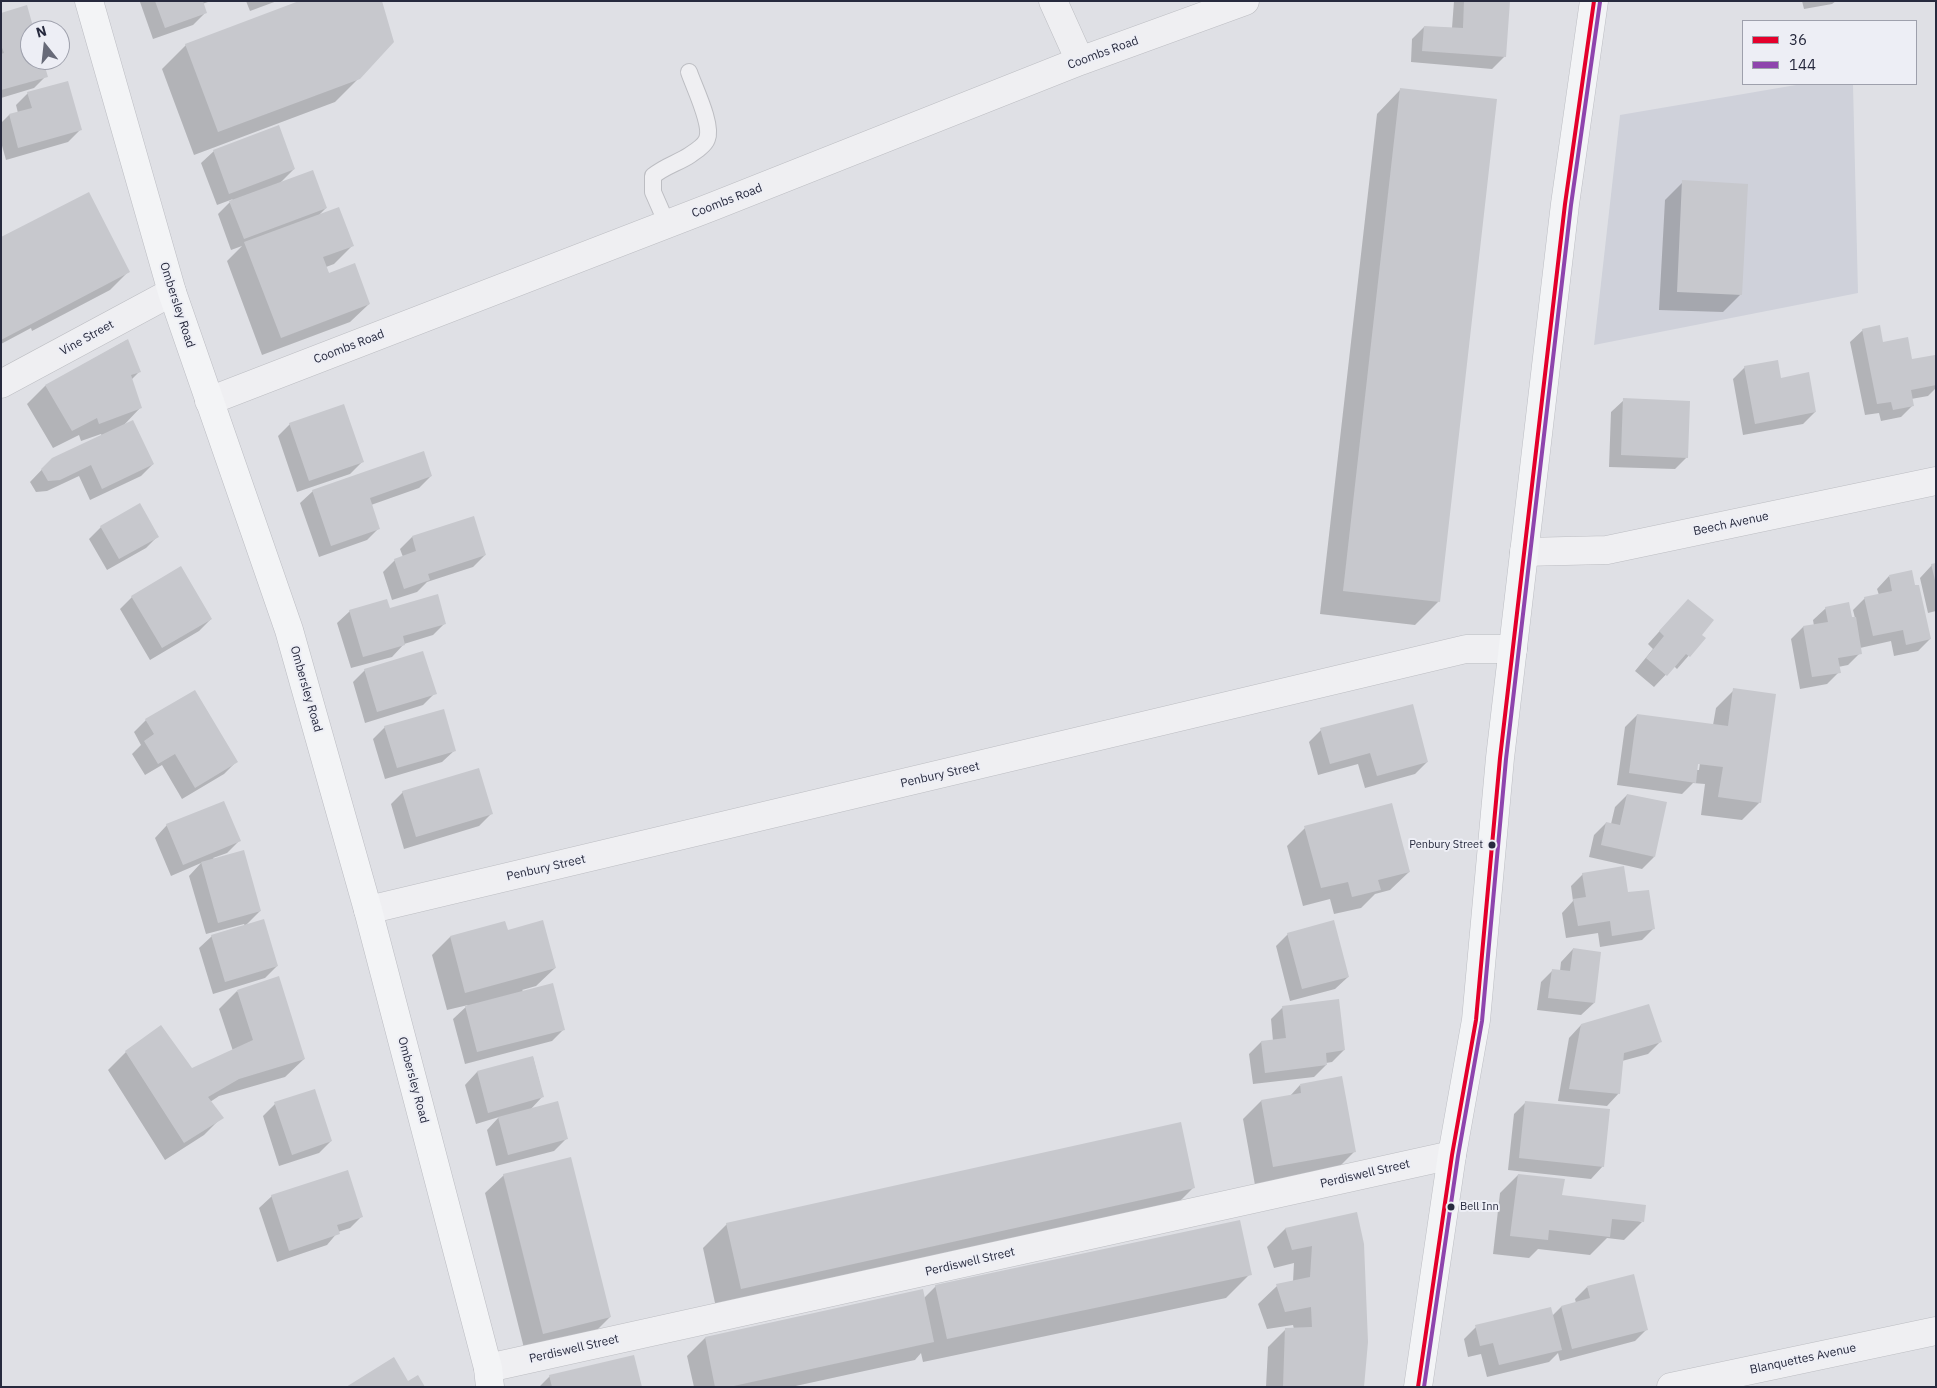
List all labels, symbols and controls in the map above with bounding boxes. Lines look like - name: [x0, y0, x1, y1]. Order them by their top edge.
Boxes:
- north arrow: [20, 20, 70, 70]
- legend: [1742, 20, 1917, 85]
- text: N: [34, 21, 48, 42]
- text: 36: [1789, 30, 1807, 49]
- street label: Coombs Road: [1065, 33, 1141, 73]
- text: 144: [1789, 55, 1816, 74]
- street label: Coombs Road: [690, 181, 764, 221]
- street label: Ombersley Road: [156, 260, 198, 350]
- street label: Vine Street: [58, 317, 116, 359]
- street label: Coombs Road: [312, 327, 386, 367]
- street label: Beech Avenue: [1692, 509, 1770, 539]
- street label: Ombersley Road: [287, 644, 325, 734]
- street label: Penbury Street: [899, 759, 981, 791]
- place label: Penbury Street: [1409, 838, 1483, 852]
- marker: Penbury Street: [1487, 840, 1497, 850]
- street label: Penbury Street: [505, 852, 587, 884]
- street label: Ombersley Road: [395, 1035, 431, 1125]
- street label: Perdiswell Street: [1319, 1157, 1411, 1191]
- place label: Bell Inn: [1460, 1200, 1499, 1214]
- marker: Bell Inn: [1446, 1202, 1456, 1212]
- street label: Perdiswell Street: [924, 1245, 1016, 1279]
- street label: Perdiswell Street: [528, 1332, 620, 1366]
- street label: Blanquettes Avenue: [1749, 1341, 1857, 1377]

